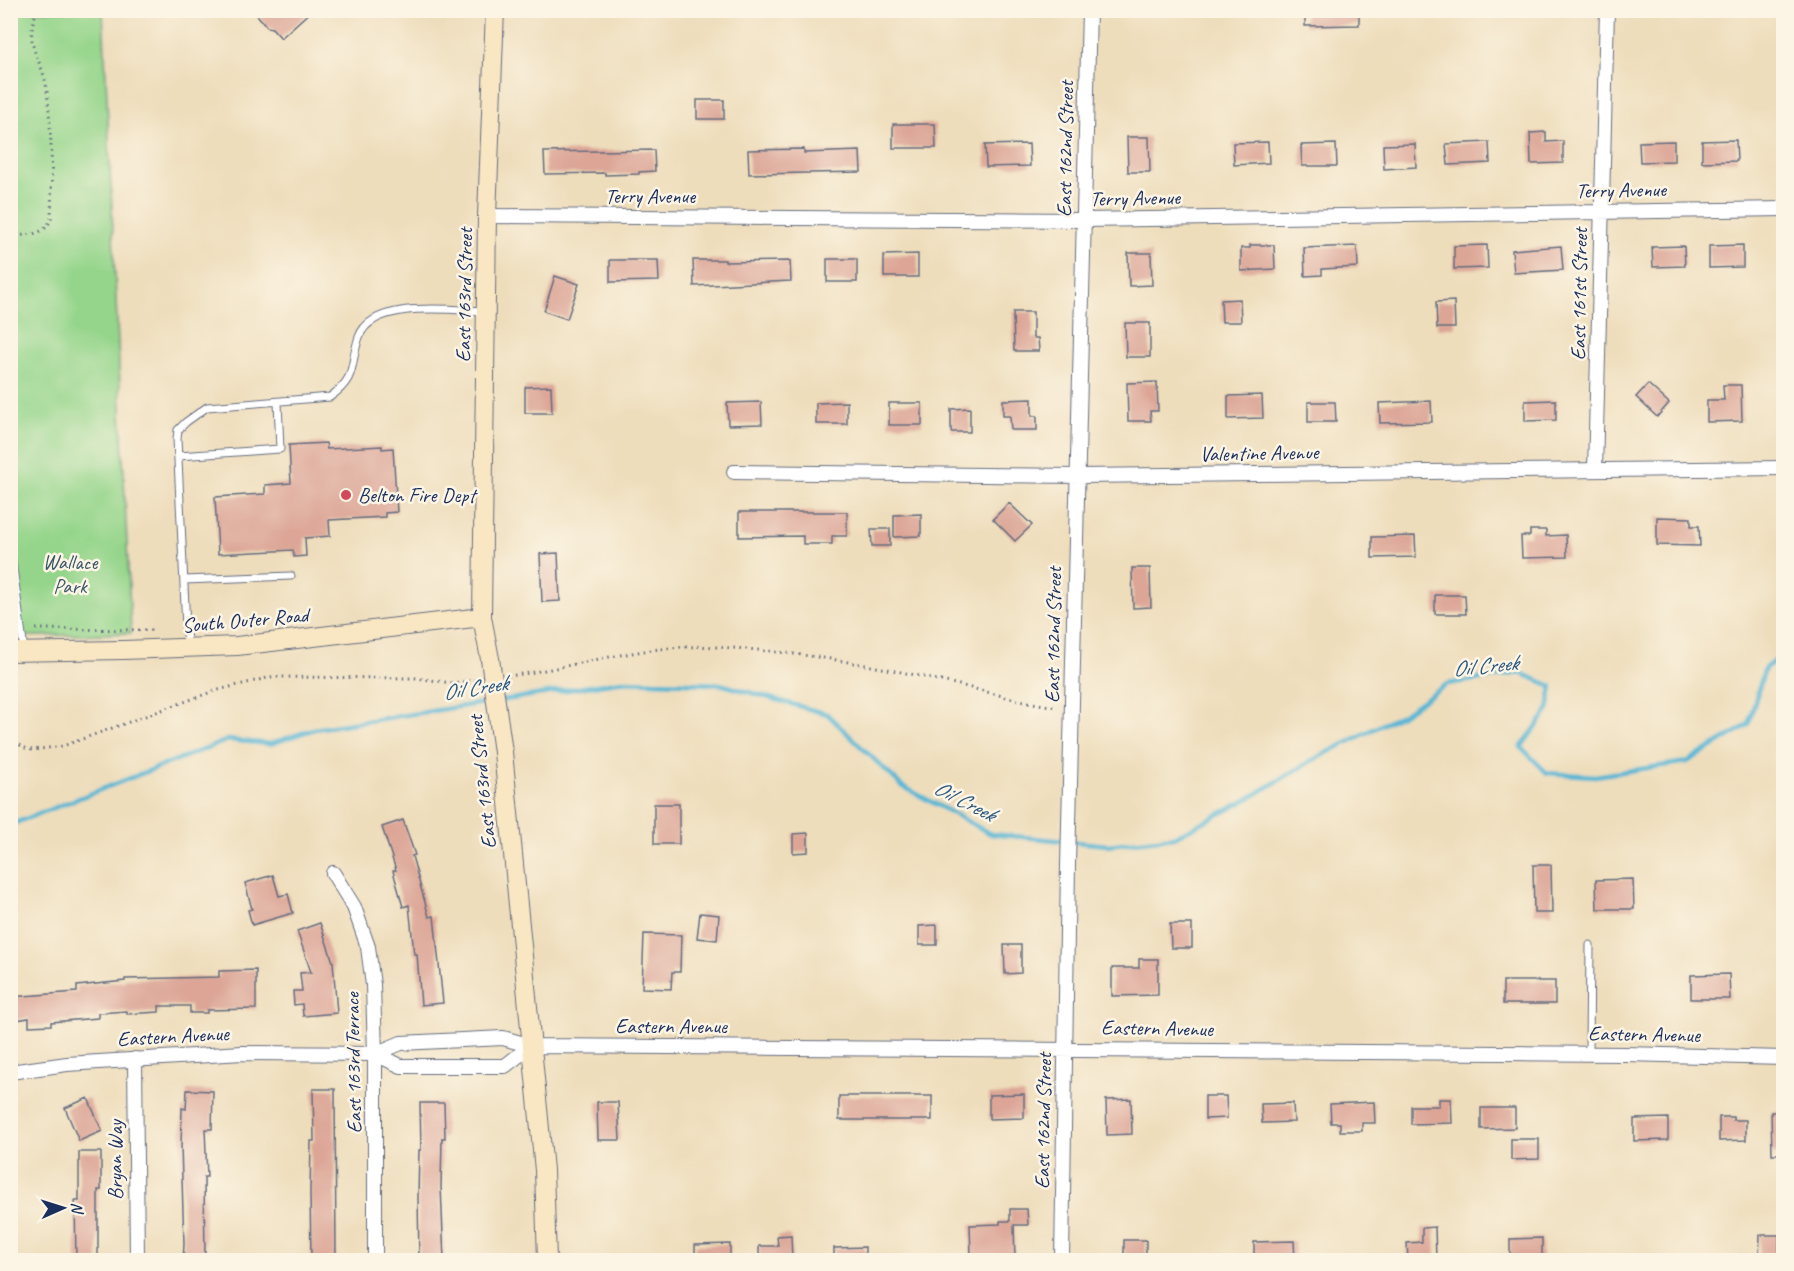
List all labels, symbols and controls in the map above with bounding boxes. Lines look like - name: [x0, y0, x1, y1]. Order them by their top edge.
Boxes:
- street label: East 162nd Street: [1051, 79, 1079, 217]
- street label: Terry Avenue: [1576, 176, 1667, 204]
- street label: Terry Avenue: [605, 183, 696, 209]
- street label: Terry Avenue: [1090, 184, 1181, 212]
- street label: East 163rd Street: [450, 226, 478, 362]
- street label: East 161st Street: [1565, 226, 1593, 360]
- street label: Valentine Avenue: [1199, 439, 1321, 467]
- place label: Belton Fire Dept: [358, 482, 478, 508]
- marker: Belton Fire Dept: [339, 488, 353, 502]
- park label: Wallace Park: [43, 549, 98, 599]
- street label: East 162nd Street: [1039, 565, 1067, 703]
- street label: South Outer Road: [181, 601, 313, 638]
- water label: Oil Creek: [1451, 648, 1523, 683]
- water label: Oil Creek: [441, 668, 513, 707]
- street label: East 163rd Street: [462, 712, 502, 850]
- water label: Oil Creek: [929, 774, 1003, 830]
- street label: East 163rd Terrace: [339, 991, 367, 1134]
- street label: Eastern Avenue: [615, 1013, 728, 1039]
- street label: Eastern Avenue: [1101, 1014, 1214, 1042]
- street label: Eastern Avenue: [117, 1020, 231, 1052]
- street label: Eastern Avenue: [1588, 1020, 1701, 1048]
- street label: East 162nd Street: [1029, 1051, 1057, 1189]
- street label: Bryan Way: [102, 1118, 128, 1200]
- north arrow: [33, 1178, 93, 1238]
- text: N: [67, 1202, 87, 1216]

